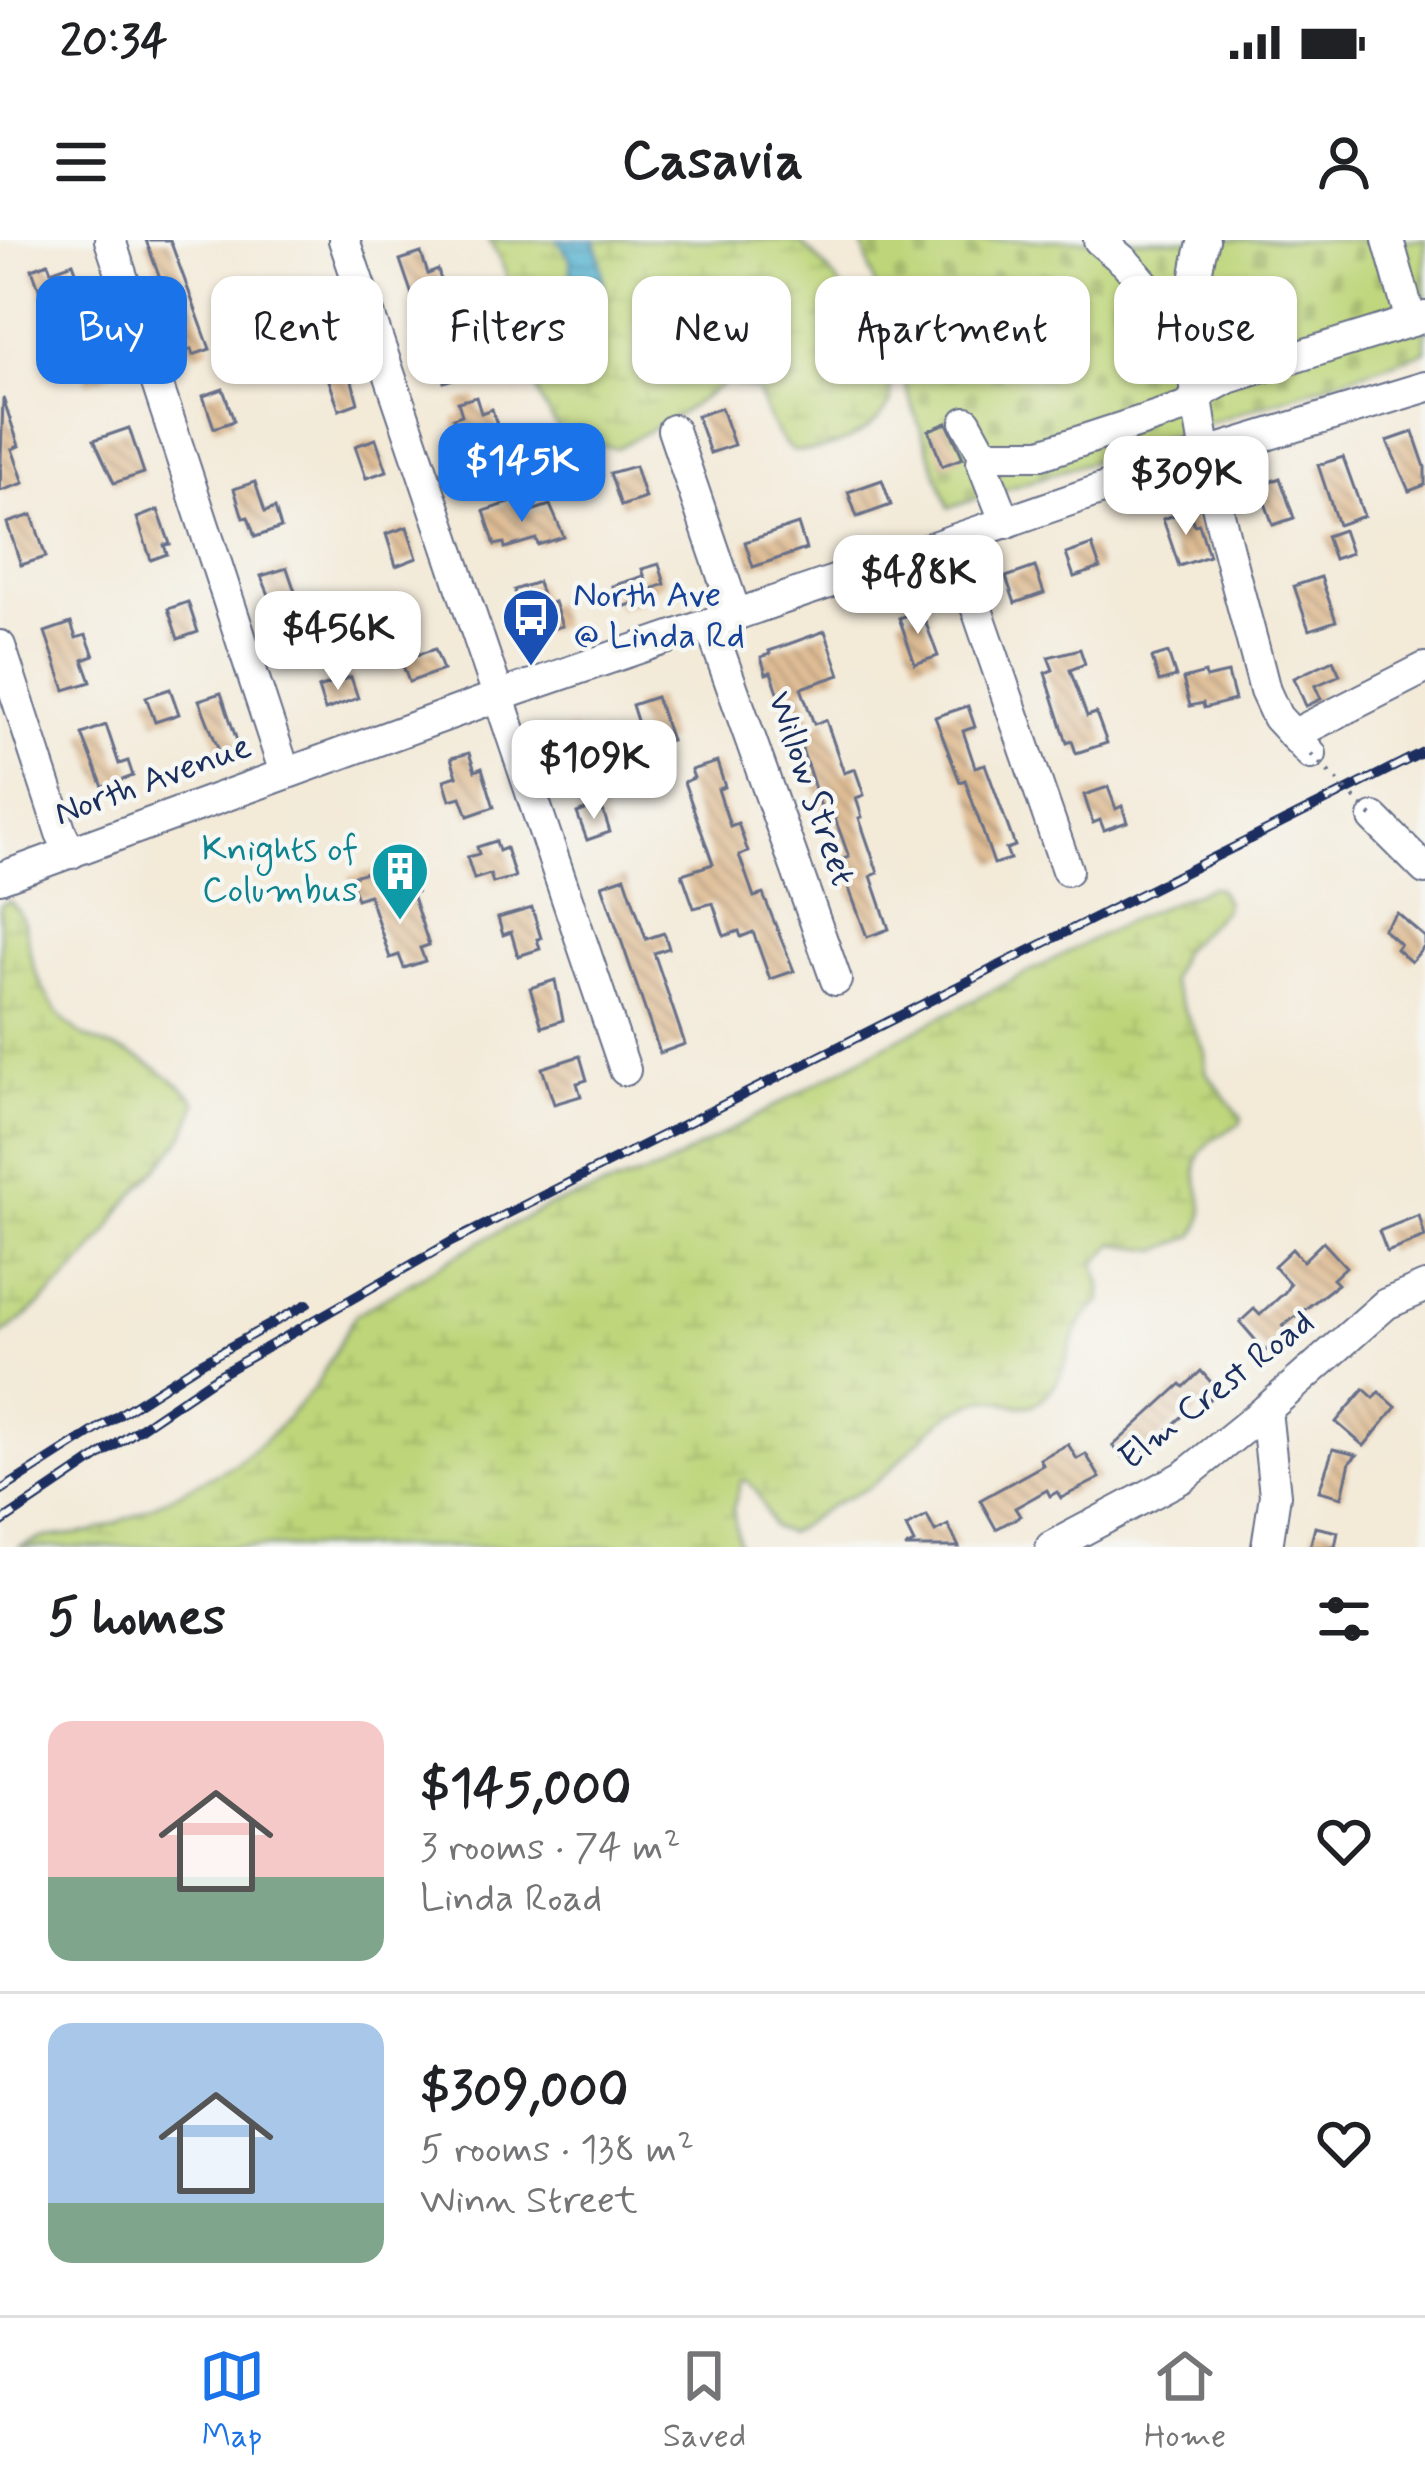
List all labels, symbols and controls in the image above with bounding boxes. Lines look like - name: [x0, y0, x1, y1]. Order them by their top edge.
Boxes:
- text: 20:34: [60, 13, 167, 72]
- text: Casavia: [622, 127, 803, 198]
- icon: menu: [48, 129, 114, 195]
- icon: person: [1311, 129, 1377, 195]
- chip: Buy: [36, 276, 187, 384]
- chip: Rent: [211, 276, 383, 384]
- chip: Filters: [407, 276, 608, 384]
- chip: New: [632, 276, 791, 384]
- chip: Apartment: [815, 276, 1090, 384]
- chip: House: [1114, 276, 1297, 384]
- pin: $145K: [438, 423, 606, 525]
- text: $145K: [465, 436, 579, 487]
- pin: $309K: [1102, 436, 1270, 538]
- text: $309K: [1131, 449, 1241, 500]
- pin: $488K: [834, 535, 1002, 637]
- text: $488K: [860, 548, 976, 599]
- place label: North Ave @ Linda Rd: [573, 573, 745, 661]
- bus stop icon: North Ave @ Linda Rd: [500, 586, 562, 668]
- pin: $456K: [254, 591, 422, 693]
- text: $456K: [282, 604, 394, 655]
- street label: Willow Street: [755, 685, 865, 893]
- pin: $109K: [510, 720, 678, 822]
- street label: North Avenue: [48, 724, 258, 838]
- text: $109K: [539, 733, 649, 784]
- place label: Knights of Columbus: [202, 827, 358, 915]
- building icon: Knights of Columbus: [369, 840, 431, 922]
- street label: Elm Crest Road: [1110, 1300, 1324, 1482]
- text: 5 homes: [48, 1586, 226, 1652]
- icon: filters: [1311, 1586, 1377, 1652]
- text: $145,000: [420, 1757, 632, 1823]
- icon: home: [144, 1769, 288, 1913]
- icon: heart: [1311, 1808, 1377, 1874]
- text: 3 rooms · 74 m²: [420, 1823, 681, 1874]
- text: Linda Road: [420, 1874, 602, 1925]
- text: $309,000: [420, 2059, 628, 2125]
- icon: home: [144, 2071, 288, 2215]
- icon: heart: [1311, 2110, 1377, 2176]
- text: 5 rooms · 138 m²: [420, 2125, 694, 2176]
- text: Winn Street: [420, 2176, 638, 2227]
- tab: Map: [199, 2343, 265, 2459]
- tab: Saved: [663, 2343, 746, 2459]
- tab: Home: [1144, 2343, 1226, 2459]

